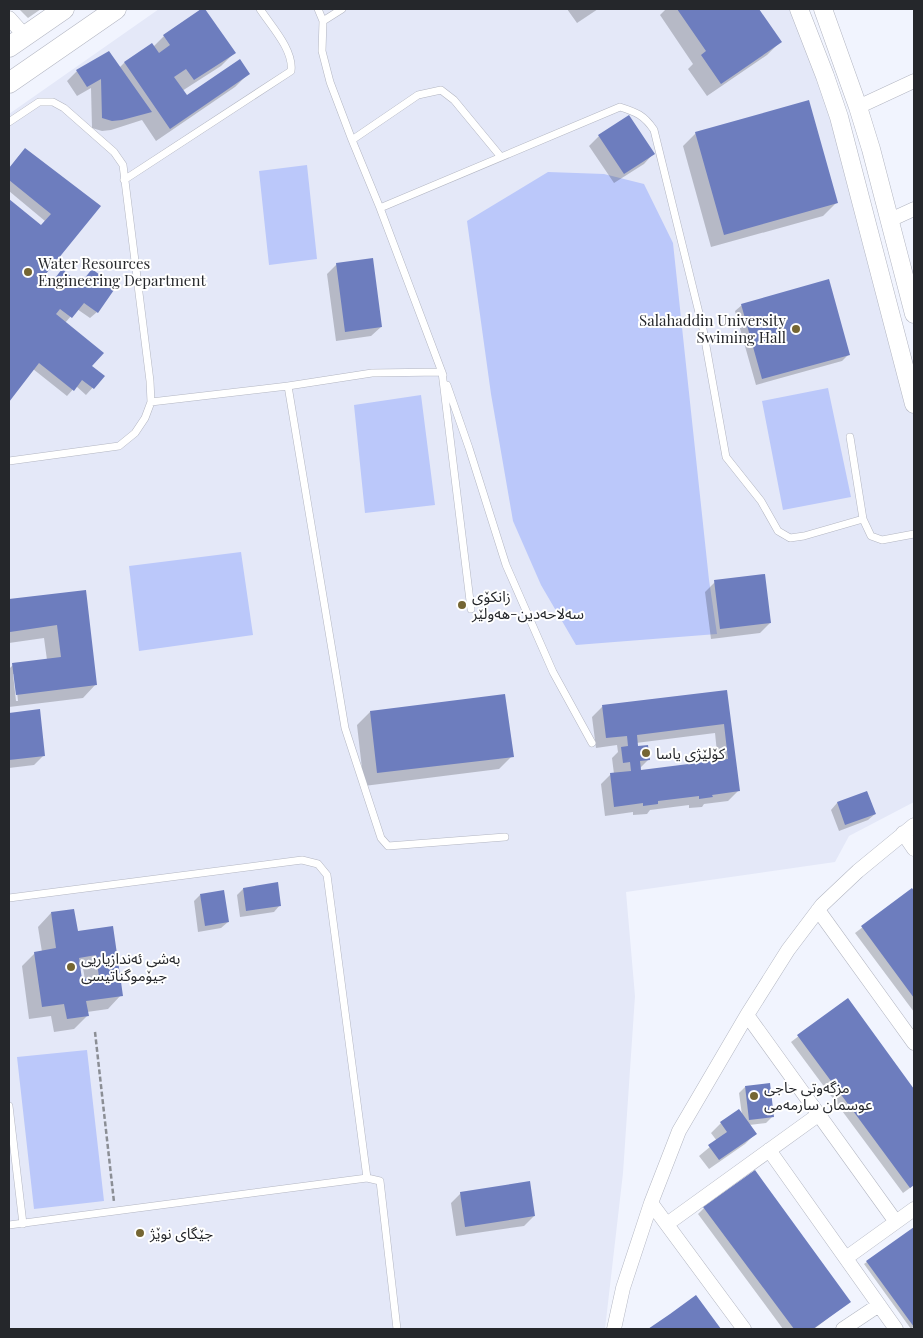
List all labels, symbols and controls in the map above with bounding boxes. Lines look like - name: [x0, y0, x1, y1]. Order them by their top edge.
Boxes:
- place label: Water Resources Engineering Department: [37, 253, 206, 290]
- marker: Water Resources Engineering Department: [22, 266, 34, 278]
- place label: Salahaddin University Swiming Hall: [639, 310, 786, 347]
- marker: Salahaddin University Swiming Hall: [790, 323, 802, 335]
- place label: زانکۆی سەلاحەدین-هەولێر: [471, 586, 584, 623]
- marker: زانکۆی سەلاحەدین-هەولێر: [456, 599, 468, 611]
- place label: کۆلێژی یاسا: [656, 743, 726, 763]
- marker: کۆلێژی یاسا: [640, 747, 652, 759]
- place label: بەشی ئەندازیاریی جیۆموگناتیسی: [81, 948, 180, 985]
- marker: بەشی ئەندازیاریی جیۆموگناتیسی: [65, 961, 77, 973]
- place label: مزگەوتی حاجی عوسمان سارمەمی: [764, 1077, 873, 1114]
- marker: مزگەوتی حاجی عوسمان سارمەمی: [748, 1090, 760, 1102]
- place label: جێگای نوێژ: [149, 1223, 213, 1243]
- marker: جێگای نوێژ: [134, 1227, 146, 1239]

